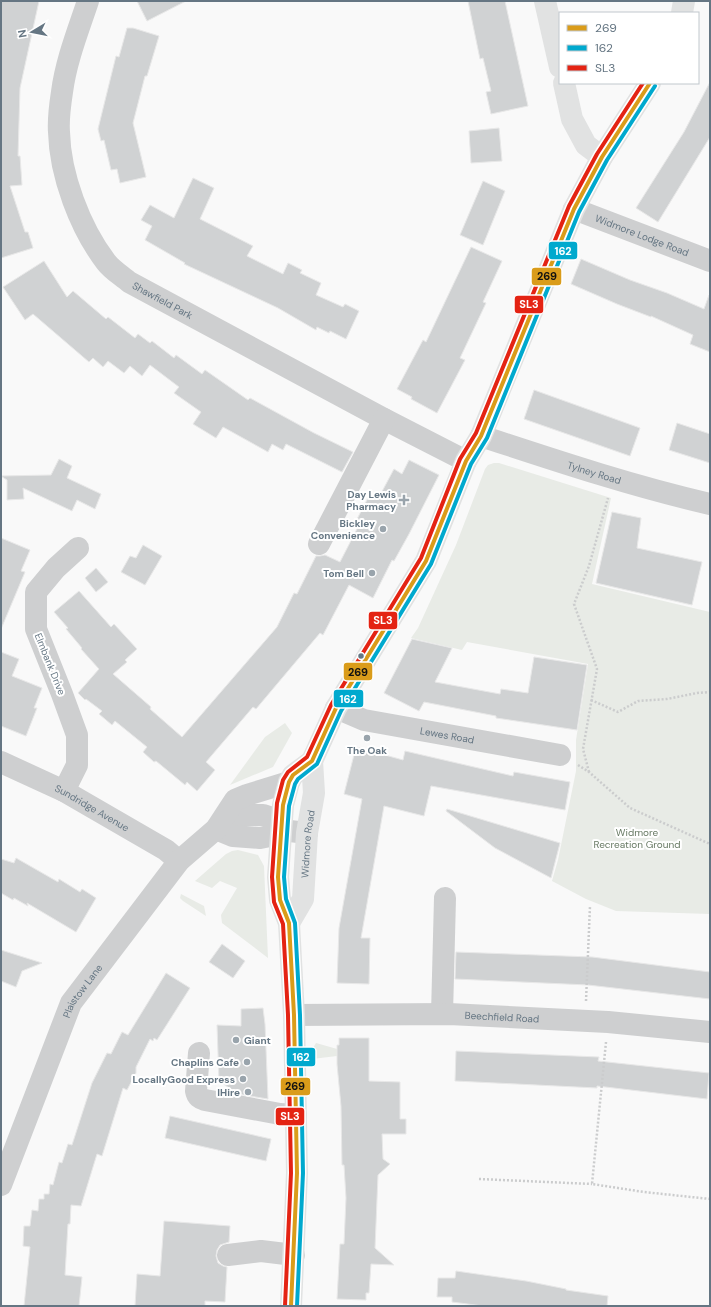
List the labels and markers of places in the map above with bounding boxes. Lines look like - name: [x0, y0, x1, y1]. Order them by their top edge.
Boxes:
- place label: Day Lewis Pharmacy: [346, 488, 396, 513]
- marker: Day Lewis Pharmacy: [399, 495, 409, 505]
- place label: Bickley Convenience: [311, 517, 375, 542]
- marker: Bickley Convenience: [378, 524, 388, 534]
- place label: Tom Bell: [323, 567, 364, 580]
- marker: Tom Bell: [367, 568, 377, 578]
- unlabelled marker: [356, 651, 366, 661]
- marker: The Oak: [362, 733, 372, 743]
- place label: The Oak: [347, 744, 387, 757]
- place label: Giant: [244, 1034, 271, 1047]
- marker: Giant: [231, 1035, 241, 1045]
- place label: Chaplins Cafe: [171, 1056, 239, 1069]
- marker: Chaplins Cafe: [242, 1057, 252, 1067]
- place label: LocallyGood Express: [133, 1073, 235, 1086]
- marker: LocallyGood Express: [238, 1074, 248, 1084]
- place label: IHire: [217, 1086, 240, 1099]
- marker: IHire: [243, 1087, 253, 1097]

